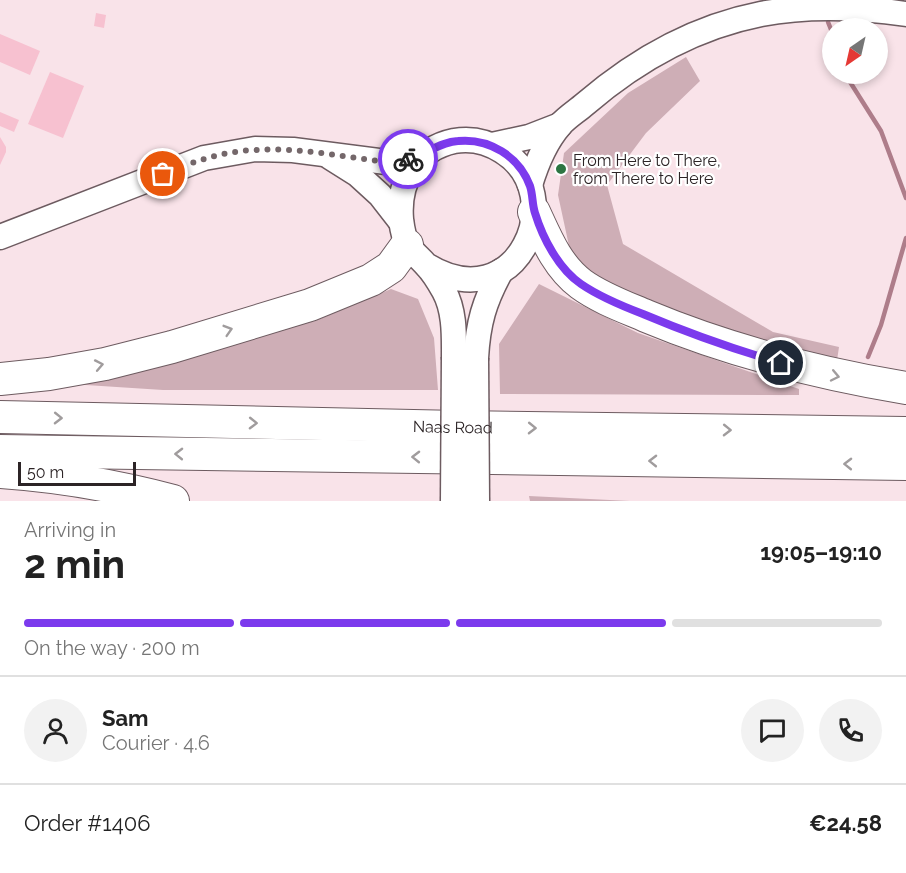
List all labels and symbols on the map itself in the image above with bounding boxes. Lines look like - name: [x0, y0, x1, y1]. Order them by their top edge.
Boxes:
- north arrow: [822, 18, 888, 84]
- courier: [378, 129, 438, 189]
- pin: [137, 148, 188, 199]
- place label: From Here to There, from There to Here: [573, 151, 721, 188]
- marker: From Here to There, from There to Here: [554, 162, 568, 176]
- one-way arrow: [222, 325, 233, 337]
- pin: [755, 337, 806, 388]
- one-way arrow: [94, 359, 104, 372]
- one-way arrow: [830, 368, 840, 381]
- one-way arrow: [54, 412, 63, 425]
- one-way arrow: [249, 416, 258, 429]
- street label: Naas Road: [413, 417, 493, 437]
- one-way arrow: [528, 422, 537, 434]
- one-way arrow: [723, 424, 732, 436]
- one-way arrow: [174, 448, 183, 460]
- one-way arrow: [411, 451, 420, 464]
- one-way arrow: [648, 455, 657, 467]
- one-way arrow: [843, 457, 852, 470]
- scale bar: [18, 459, 136, 486]

